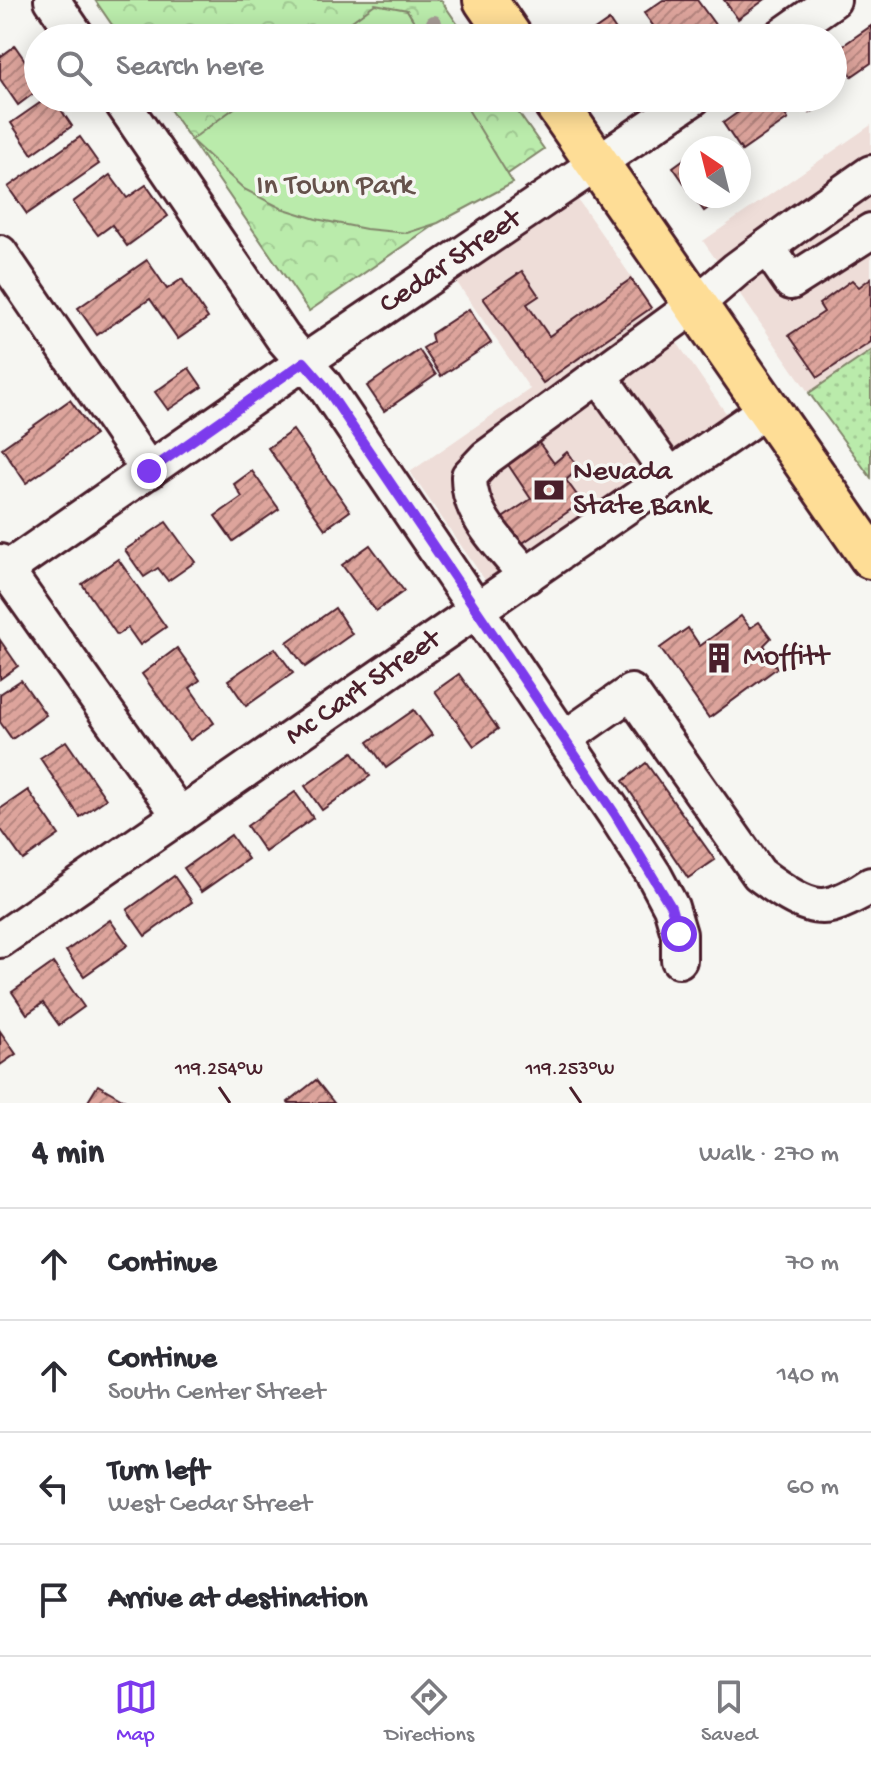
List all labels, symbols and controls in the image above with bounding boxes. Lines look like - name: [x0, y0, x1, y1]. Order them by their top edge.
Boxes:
- search box: [24, 24, 847, 112]
- icon: search: [52, 46, 96, 90]
- text: Search here: [116, 51, 264, 86]
- north arrow: [679, 136, 751, 208]
- park label: In Town Park: [256, 170, 416, 205]
- street label: Cedar Street: [373, 200, 531, 323]
- route end: [131, 453, 167, 489]
- place label: Nevada State Bank: [573, 456, 713, 525]
- bank icon: Nevada State Bank: [532, 473, 566, 507]
- street label: Mc Cart Street: [279, 621, 450, 754]
- building icon: Moffitt: [702, 641, 736, 675]
- place label: Moffitt: [743, 641, 832, 676]
- route start: [661, 916, 697, 952]
- text: 119.254°W: [174, 1059, 263, 1082]
- text: 119.253°W: [524, 1059, 615, 1082]
- text: 4 min: [32, 1135, 104, 1175]
- text: Walk · 270 m: [699, 1140, 839, 1171]
- icon: ahead: [32, 1242, 76, 1286]
- text: Continue: [108, 1247, 217, 1282]
- text: 70 m: [786, 1249, 839, 1280]
- text: Continue: [108, 1343, 217, 1378]
- icon: ahead: [32, 1354, 76, 1398]
- text: 140 m: [777, 1361, 839, 1392]
- text: South Center Street: [108, 1378, 325, 1409]
- text: Turn left: [108, 1455, 209, 1490]
- icon: left: [32, 1466, 76, 1510]
- text: 60 m: [786, 1473, 839, 1504]
- text: West Cedar Street: [108, 1490, 312, 1521]
- icon: arrive: [32, 1578, 76, 1622]
- text: Arrive at destination: [108, 1583, 368, 1618]
- tab: Map: [114, 1675, 158, 1749]
- tab: Directions: [385, 1675, 474, 1749]
- tab: Saved: [701, 1675, 757, 1749]

